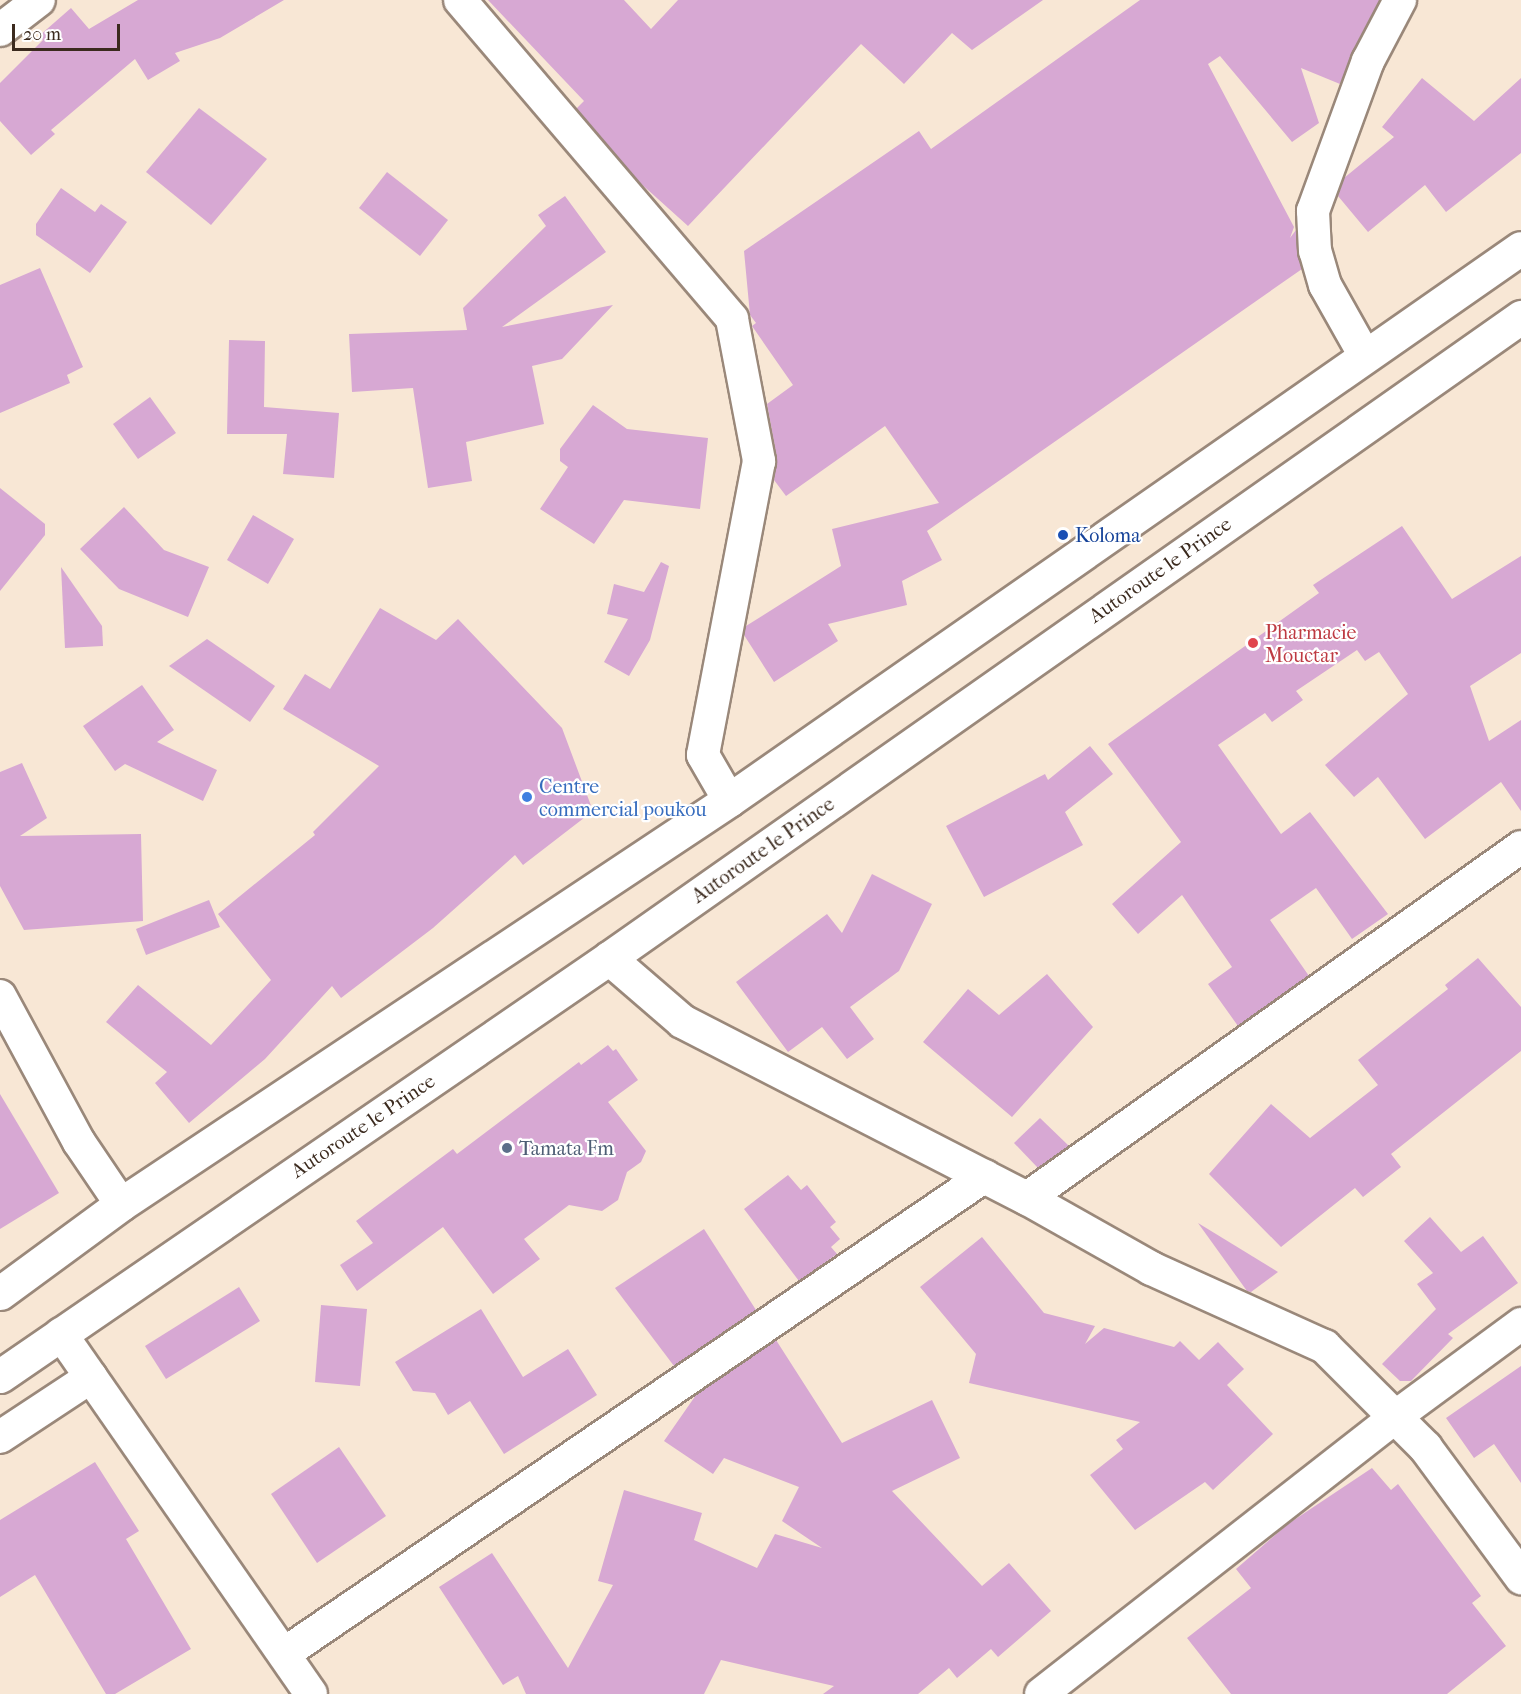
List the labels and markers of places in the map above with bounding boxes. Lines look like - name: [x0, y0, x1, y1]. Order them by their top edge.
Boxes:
- place label: Koloma: [1075, 523, 1140, 547]
- marker: Koloma: [1056, 528, 1070, 542]
- place label: Pharmacie Mouctar: [1265, 620, 1356, 667]
- marker: Pharmacie Mouctar: [1246, 636, 1260, 650]
- place label: Centre commercial poukou: [539, 774, 707, 821]
- marker: Centre commercial poukou: [520, 790, 534, 804]
- place label: Tamata Fm: [519, 1136, 614, 1160]
- marker: Tamata Fm: [500, 1141, 514, 1155]

